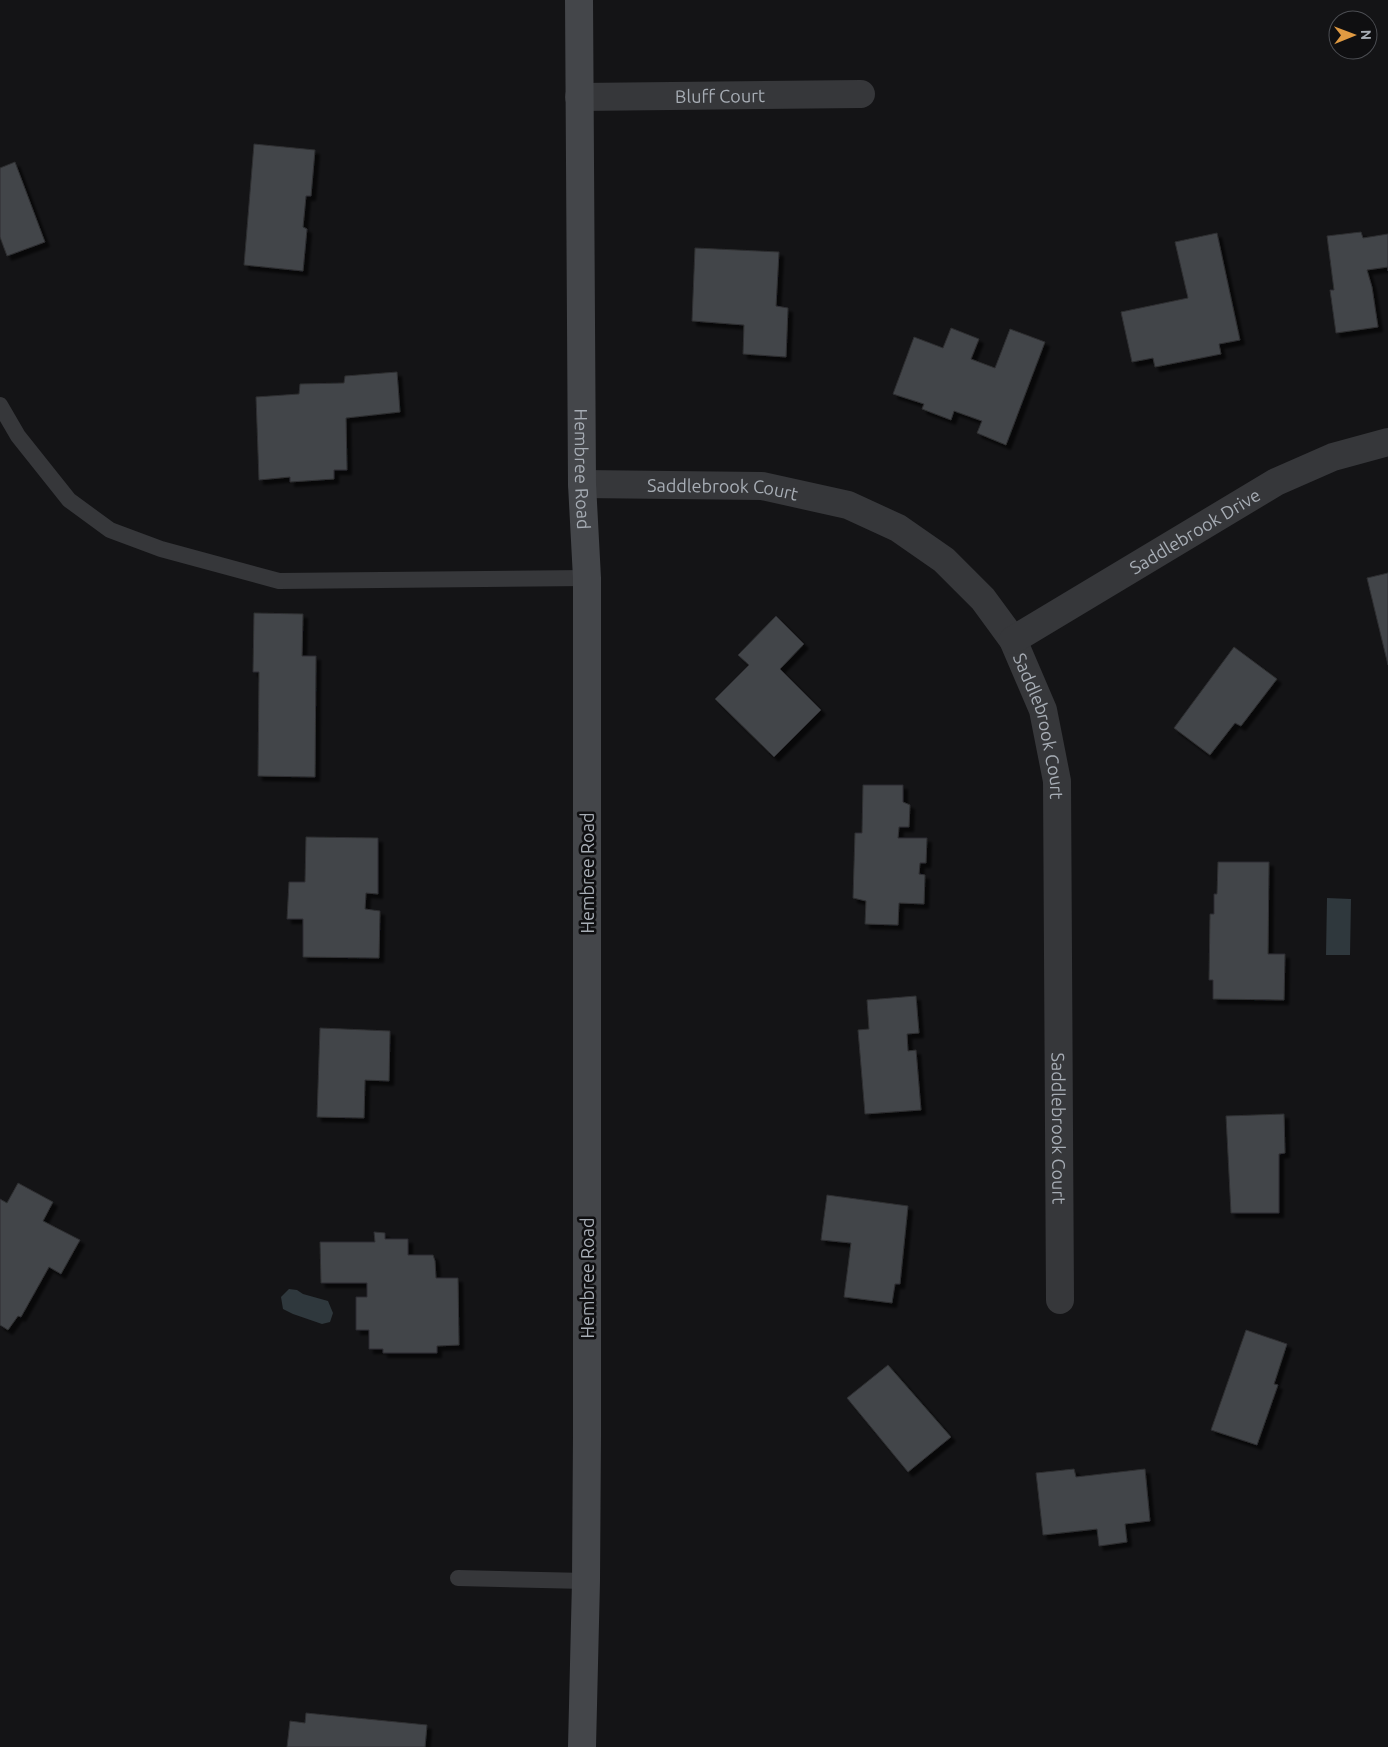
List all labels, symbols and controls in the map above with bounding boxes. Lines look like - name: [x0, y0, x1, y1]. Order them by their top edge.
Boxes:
- north arrow: [1328, 10, 1378, 60]
- text: N: [1358, 29, 1374, 40]
- street label: Bluff Court: [675, 85, 765, 106]
- street label: Hembree Road: [572, 408, 594, 530]
- street label: Saddlebrook Court: [647, 475, 800, 504]
- street label: Saddlebrook Drive: [1126, 484, 1264, 578]
- street label: Saddlebrook Court: [1010, 650, 1068, 799]
- street label: Hembree Road: [577, 813, 597, 933]
- street label: Saddlebrook Court: [1049, 1052, 1069, 1204]
- street label: Hembree Road: [577, 1218, 597, 1338]

